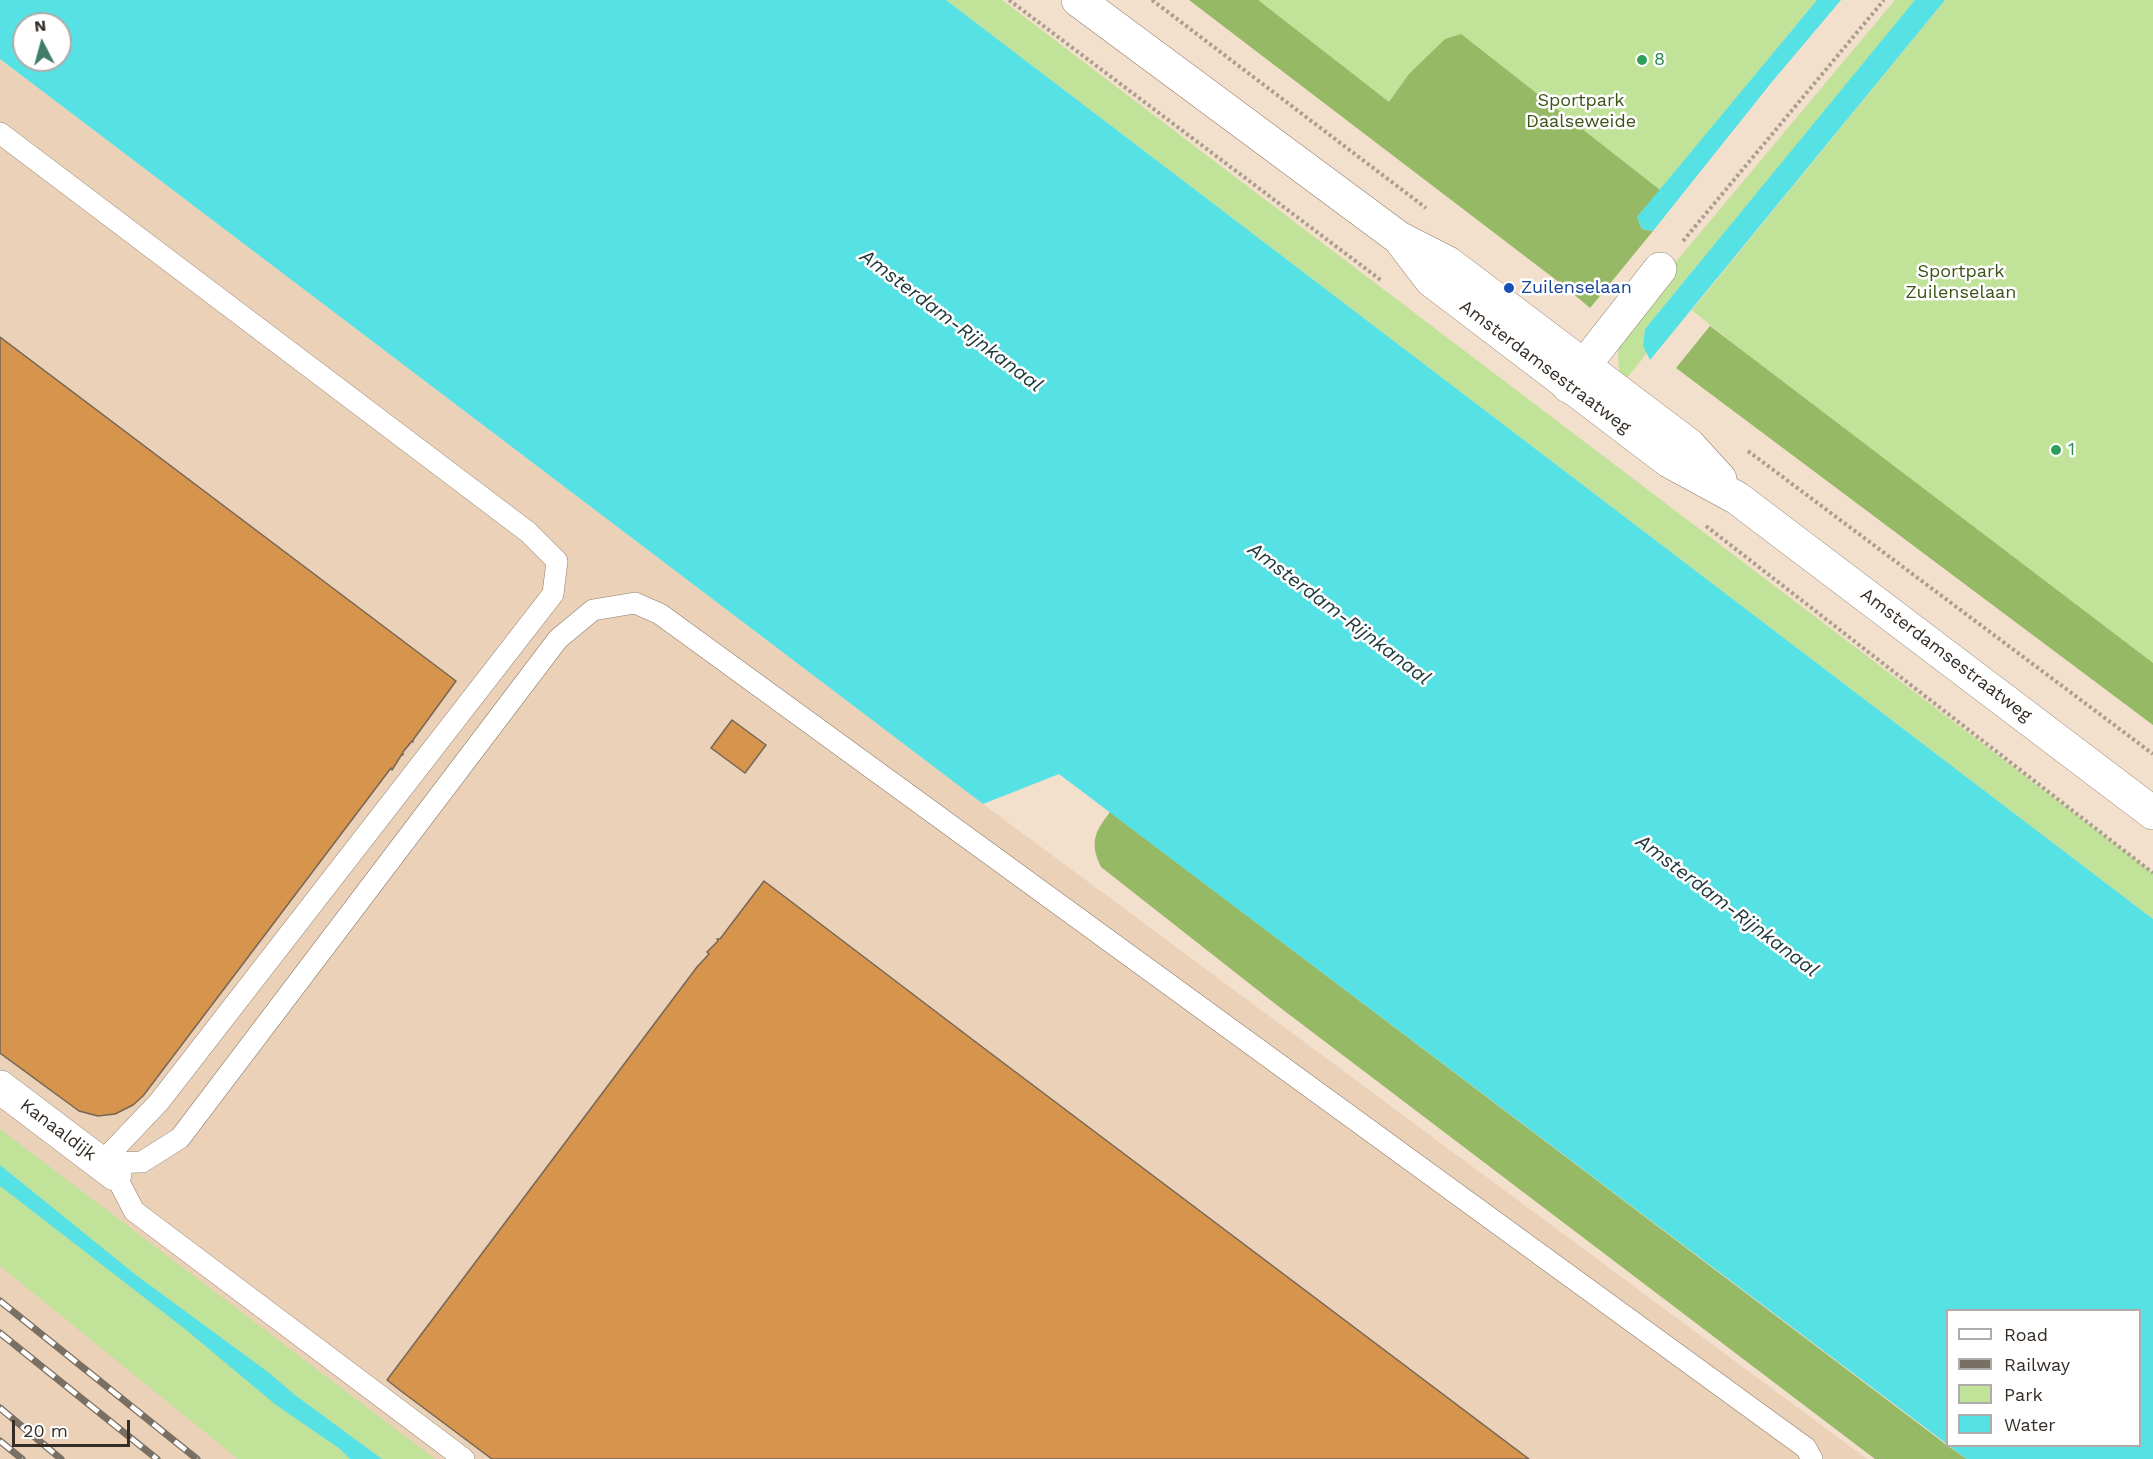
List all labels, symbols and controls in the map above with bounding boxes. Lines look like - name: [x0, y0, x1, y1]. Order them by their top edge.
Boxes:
- north arrow: [12, 12, 72, 72]
- text: N: [33, 16, 47, 36]
- place label: 8: [1654, 49, 1665, 71]
- marker: 8: [1635, 53, 1649, 67]
- park label: Sportpark Daalseweide: [1526, 90, 1636, 132]
- water label: Amsterdam-Rijnkanaal: [855, 245, 1047, 397]
- park label: Sportpark Zuilenselaan: [1906, 261, 2016, 304]
- place label: Zuilenselaan: [1521, 277, 1632, 299]
- marker: Zuilenselaan: [1502, 281, 1516, 295]
- street label: Amsterdamsestraatweg: [1455, 296, 1635, 438]
- place label: 1: [2068, 439, 2075, 461]
- marker: 1: [2049, 443, 2063, 457]
- water label: Amsterdam-Rijnkanaal: [1243, 538, 1435, 690]
- street label: Amsterdamsestraatweg: [1856, 584, 2036, 726]
- water label: Amsterdam-Rijnkanaal: [1631, 830, 1823, 982]
- street label: Kanaaldijk: [16, 1094, 100, 1166]
- legend: [1946, 1309, 2141, 1447]
- text: Road: [2004, 1324, 2048, 1345]
- text: Railway: [2004, 1354, 2070, 1375]
- text: Park: [2004, 1384, 2043, 1405]
- scale bar: [15, 1408, 134, 1446]
- text: Water: [2004, 1414, 2056, 1435]
- text: 20 m: [23, 1420, 68, 1441]

